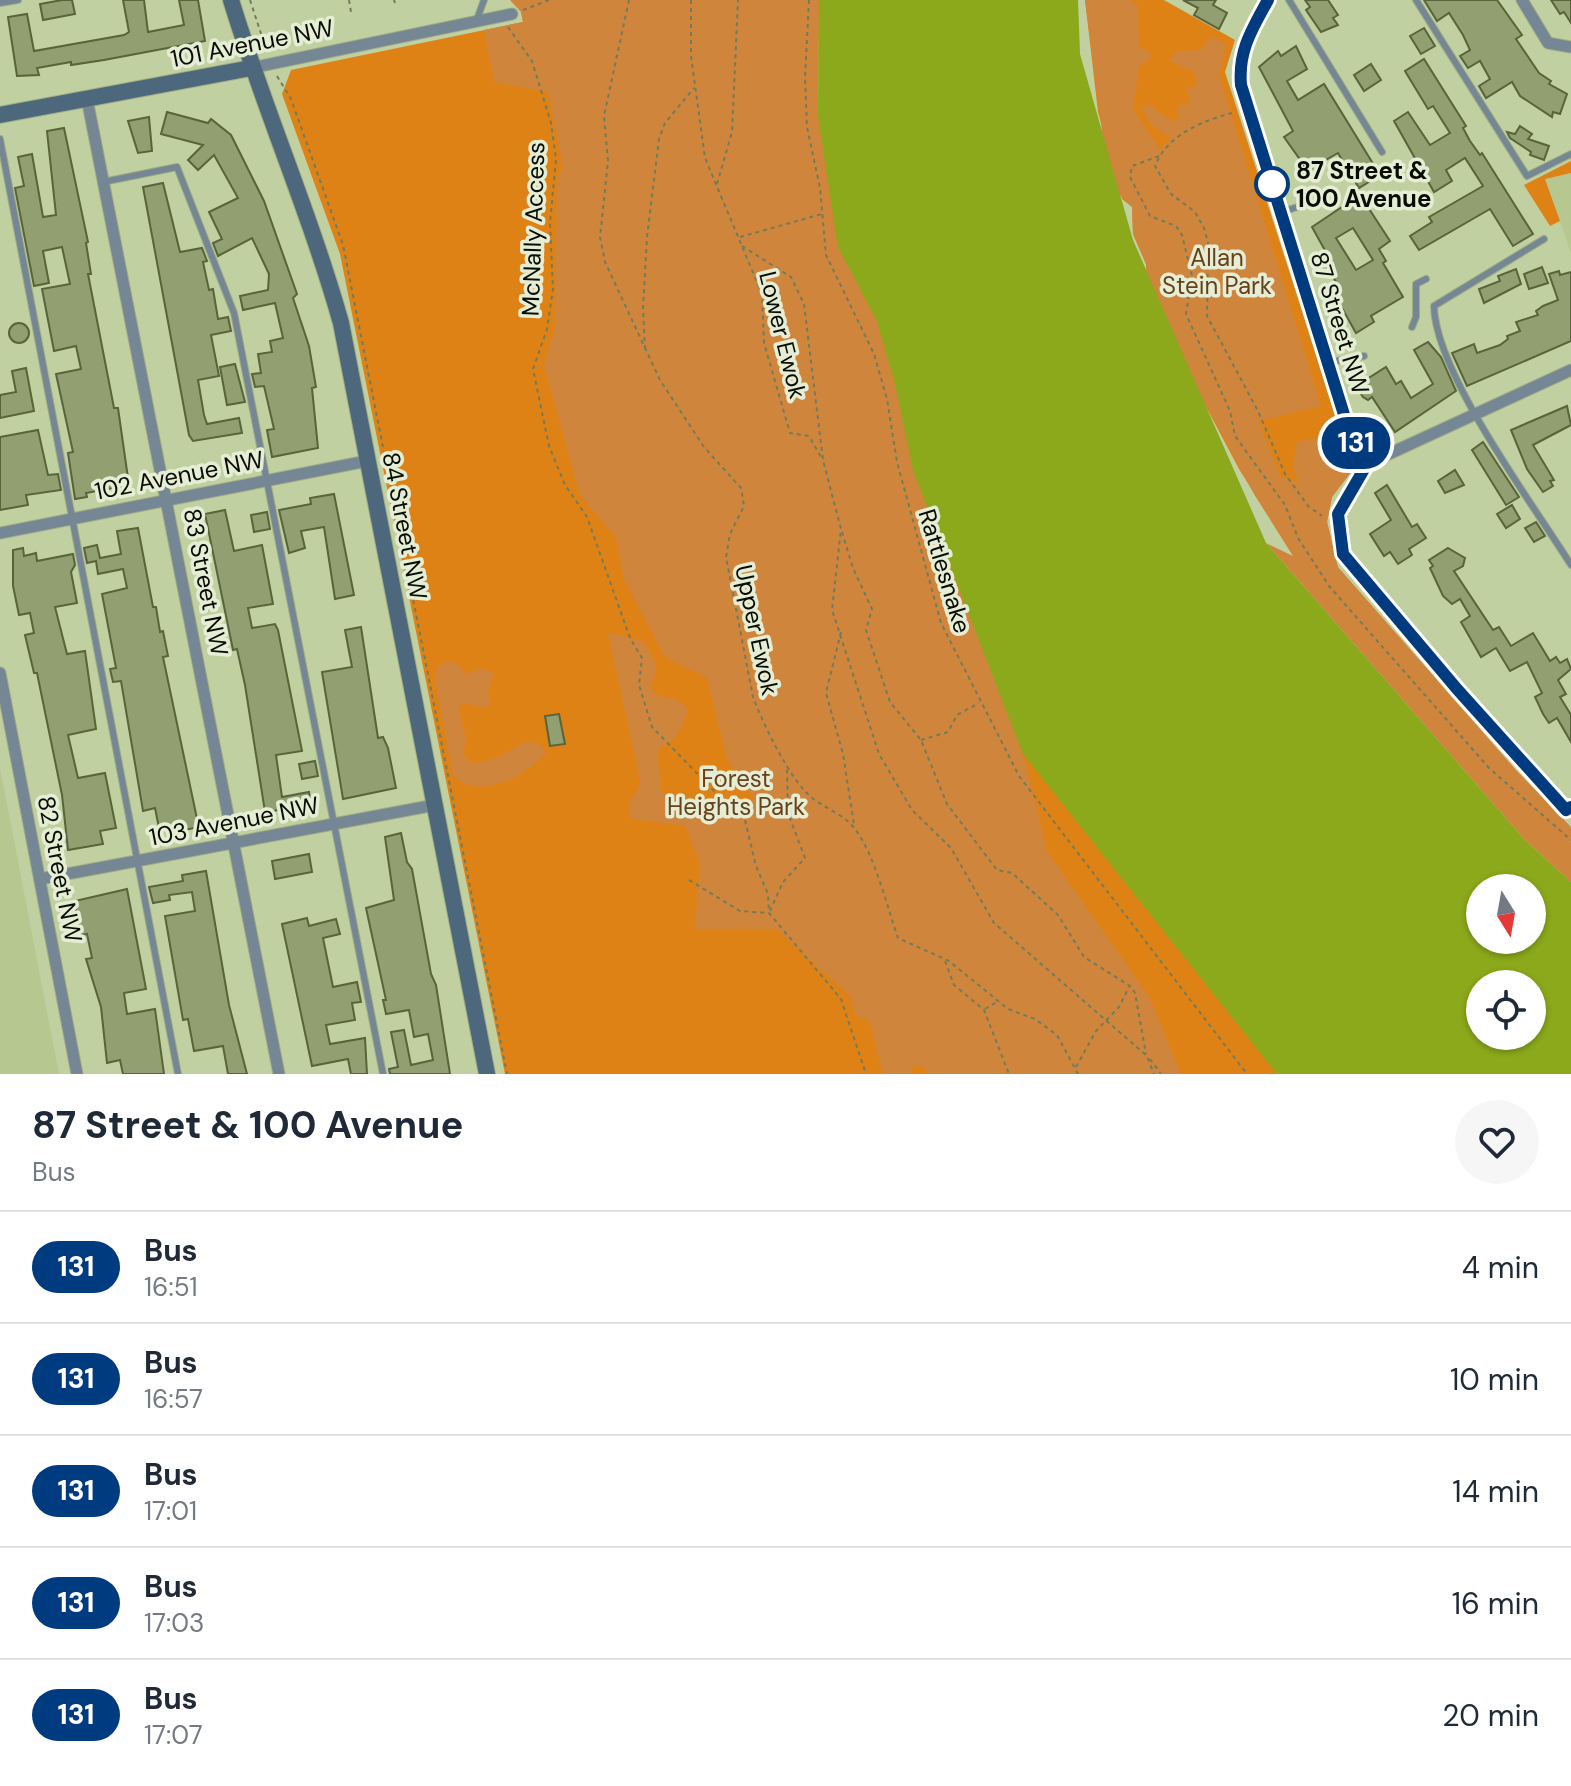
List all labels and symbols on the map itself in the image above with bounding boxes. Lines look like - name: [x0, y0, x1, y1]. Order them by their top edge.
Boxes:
- street label: 101 Avenue NW: [168, 12, 336, 74]
- street label: McNally Access: [514, 141, 552, 317]
- place label: 87 Street & 100 Avenue: [1296, 155, 1431, 214]
- marker: 87 Street & 100 Avenue: [1255, 167, 1289, 201]
- park label: Allan Stein Park: [1162, 242, 1272, 301]
- street label: 87 Street NW: [1304, 248, 1376, 398]
- street label: Lower Ewok: [752, 268, 814, 402]
- line badge: 131: [1310, 417, 1402, 469]
- street label: 102 Avenue NW: [92, 443, 266, 507]
- street label: 84 Street NW: [375, 450, 435, 602]
- street label: Rattlesnake: [911, 505, 979, 637]
- street label: 83 Street NW: [177, 506, 235, 658]
- street label: Upper Ewok: [728, 562, 786, 698]
- park label: Forest Heights Park: [667, 763, 805, 822]
- street label: 103 Avenue NW: [147, 789, 321, 853]
- street label: 82 Street NW: [31, 793, 89, 945]
- north arrow: [1466, 874, 1546, 954]

